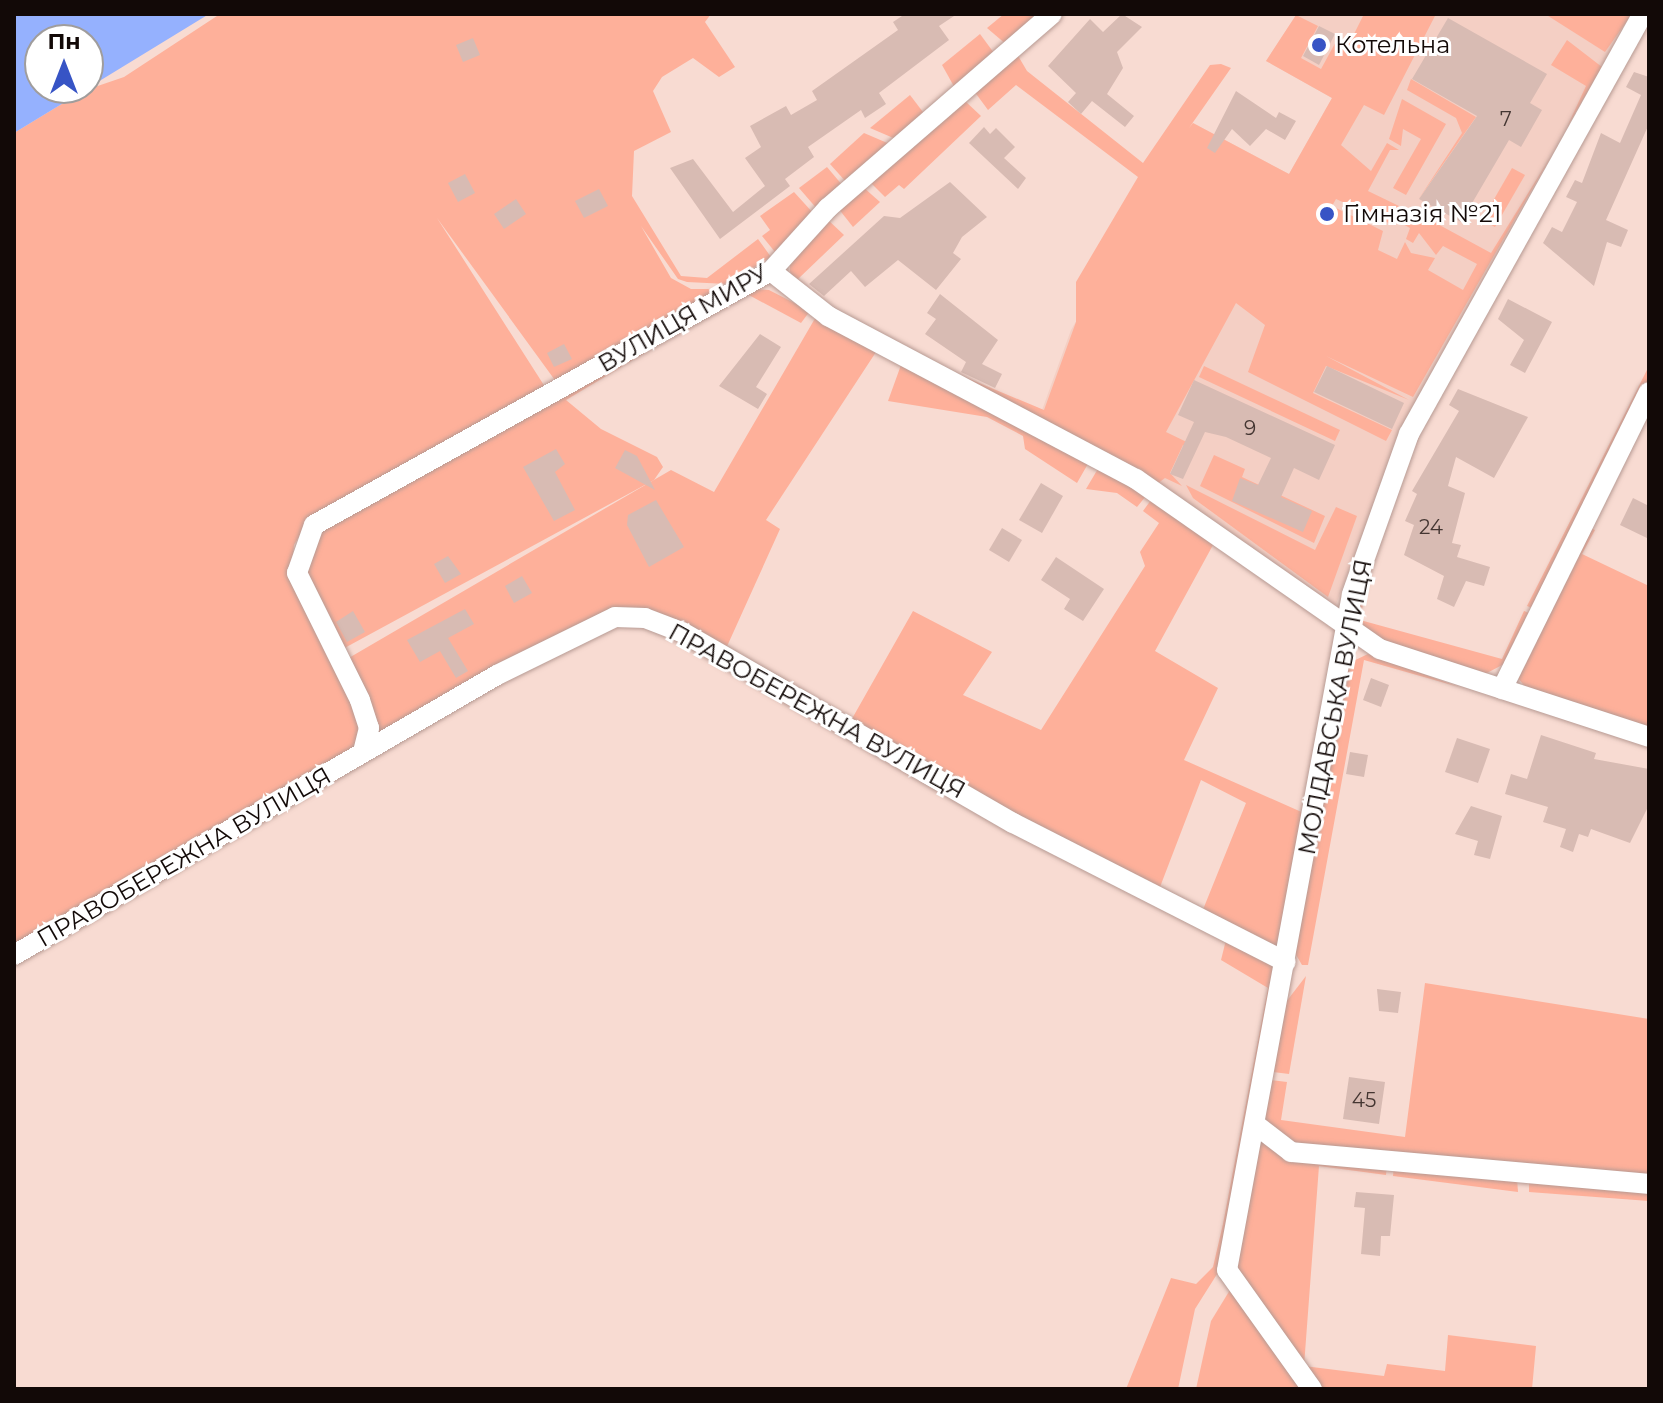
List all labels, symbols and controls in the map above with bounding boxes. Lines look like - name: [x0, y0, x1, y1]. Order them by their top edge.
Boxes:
- north arrow: [24, 24, 104, 104]
- text: Пн: [47, 28, 81, 55]
- place label: Котельна: [1335, 31, 1450, 59]
- marker: Котельна: [1310, 36, 1328, 54]
- house number: 7: [1500, 107, 1512, 131]
- place label: Гімназія №21: [1343, 200, 1501, 228]
- marker: Гімназія №21: [1318, 205, 1336, 223]
- street label: ВУЛИЦЯ МИРУ: [593, 258, 773, 378]
- house number: 9: [1244, 416, 1256, 440]
- house number: 24: [1419, 515, 1443, 539]
- street label: МОЛДАВСЬКА ВУЛИЦЯ: [1292, 557, 1378, 857]
- street label: ПРАВОБЕРЕЖНА ВУЛИЦЯ: [664, 617, 970, 805]
- street label: ПРАВОБЕРЕЖНА ВУЛИЦЯ: [32, 761, 336, 953]
- house number: 45: [1352, 1088, 1376, 1112]

